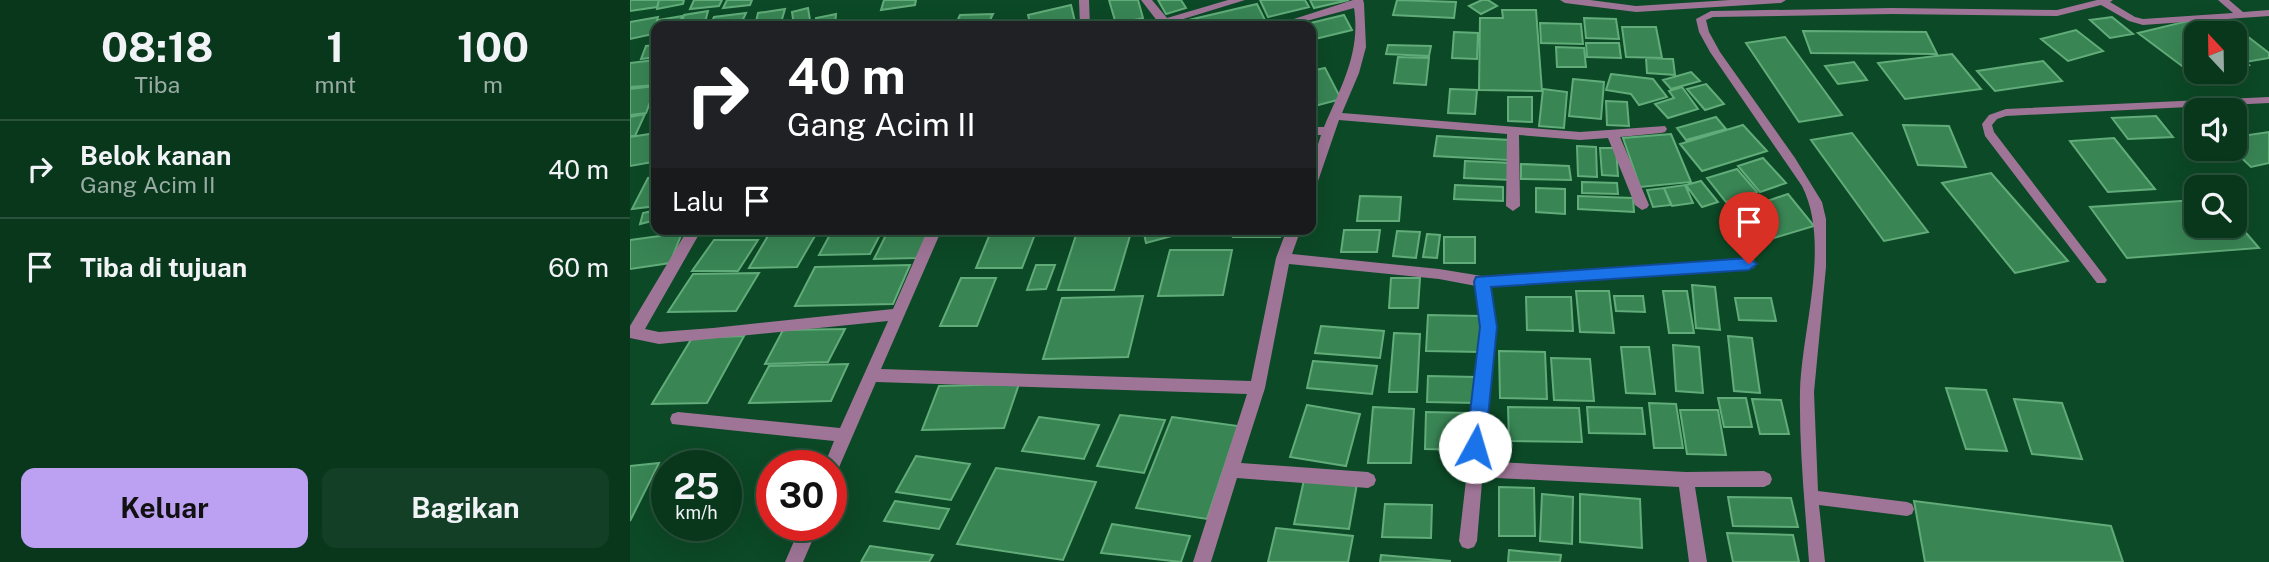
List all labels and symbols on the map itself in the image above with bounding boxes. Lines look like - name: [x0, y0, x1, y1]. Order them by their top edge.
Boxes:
- north arrow: [2184, 21, 2247, 84]
- pin: [1719, 192, 1779, 264]
- position arrow: [1438, 410, 1512, 484]
- speed limit sign: 30: [756, 450, 847, 541]

